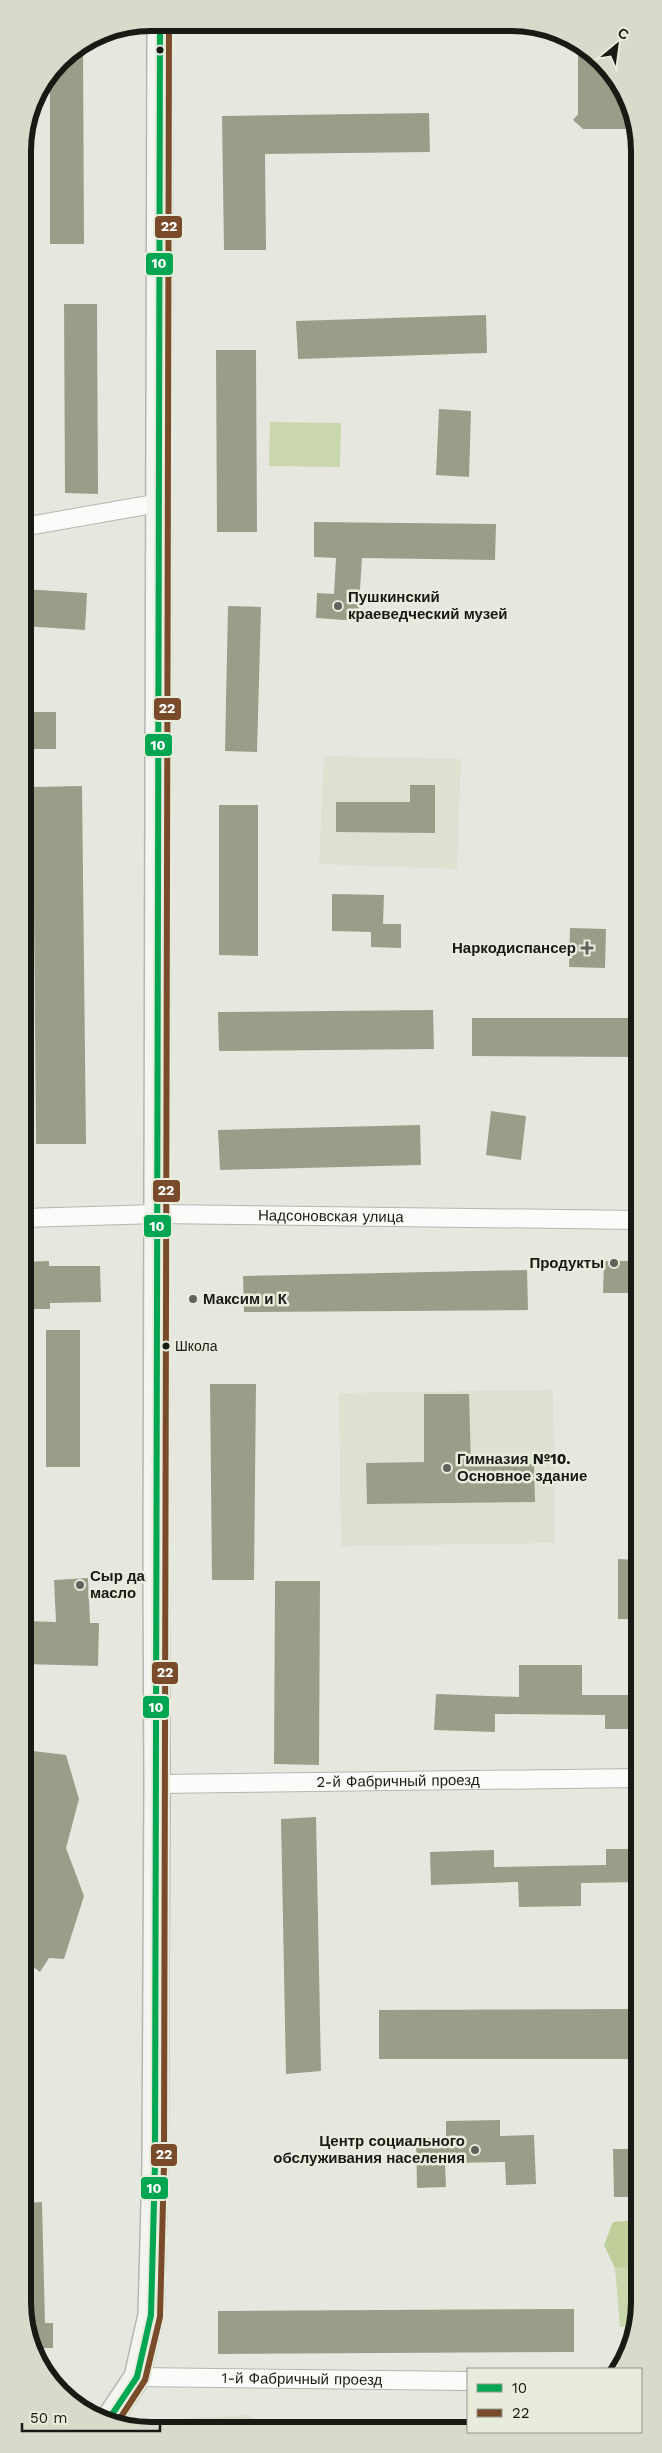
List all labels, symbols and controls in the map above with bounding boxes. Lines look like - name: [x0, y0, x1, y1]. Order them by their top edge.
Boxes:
- north arrow: [592, 20, 642, 70]
- text: С: [615, 24, 632, 43]
- unlabelled marker: [155, 45, 165, 55]
- line badge: 22: [154, 215, 183, 239]
- text: 22: [161, 218, 177, 234]
- line badge: 10: [145, 252, 174, 276]
- text: 10: [151, 255, 167, 271]
- place label: Пушкинский краеведческий музей: [348, 588, 508, 623]
- marker: Пушкинский краеведческий музей: [332, 600, 344, 612]
- line badge: 22: [153, 697, 182, 721]
- text: 22: [159, 700, 175, 716]
- line badge: 10: [144, 733, 173, 757]
- text: 10: [150, 737, 166, 753]
- place label: Наркодиспансер: [452, 939, 576, 957]
- marker: Наркодиспансер: [580, 941, 594, 955]
- line badge: 22: [152, 1179, 181, 1203]
- text: 22: [158, 1182, 174, 1198]
- street label: Надсоновская улица: [258, 1206, 405, 1226]
- line badge: 10: [143, 1214, 172, 1238]
- text: 10: [149, 1218, 165, 1234]
- place label: Продукты: [529, 1254, 604, 1272]
- marker: Продукты: [608, 1257, 620, 1269]
- place label: Максим и К: [203, 1290, 288, 1308]
- marker: Максим и К: [187, 1293, 199, 1305]
- place label: Школа: [175, 1338, 218, 1354]
- marker: Школа: [161, 1341, 171, 1351]
- place label: Гимназия №10. Основное здание: [457, 1450, 587, 1485]
- marker: Гимназия №10. Основное здание: [441, 1462, 453, 1474]
- place label: Сыр да масло: [90, 1567, 146, 1602]
- marker: Сыр да масло: [74, 1579, 86, 1591]
- line badge: 22: [151, 1661, 179, 1685]
- text: 22: [157, 1664, 173, 1680]
- line badge: 10: [142, 1695, 170, 1719]
- text: 10: [148, 1699, 164, 1715]
- street label: 2-й Фабричный проезд: [316, 1771, 480, 1791]
- place label: Центр социального обслуживания населения: [273, 2132, 465, 2167]
- line badge: 22: [150, 2143, 178, 2167]
- marker: Центр социального обслуживания населения: [469, 2144, 481, 2156]
- text: 22: [156, 2146, 172, 2162]
- line badge: 10: [140, 2176, 169, 2200]
- text: 10: [146, 2180, 162, 2196]
- legend: [467, 2368, 642, 2433]
- street label: 1-й Фабричный проезд: [222, 2369, 383, 2389]
- text: 10: [512, 2379, 527, 2397]
- scale bar: [22, 2400, 160, 2432]
- text: 22: [512, 2404, 530, 2422]
- text: 50 m: [30, 2409, 67, 2427]

